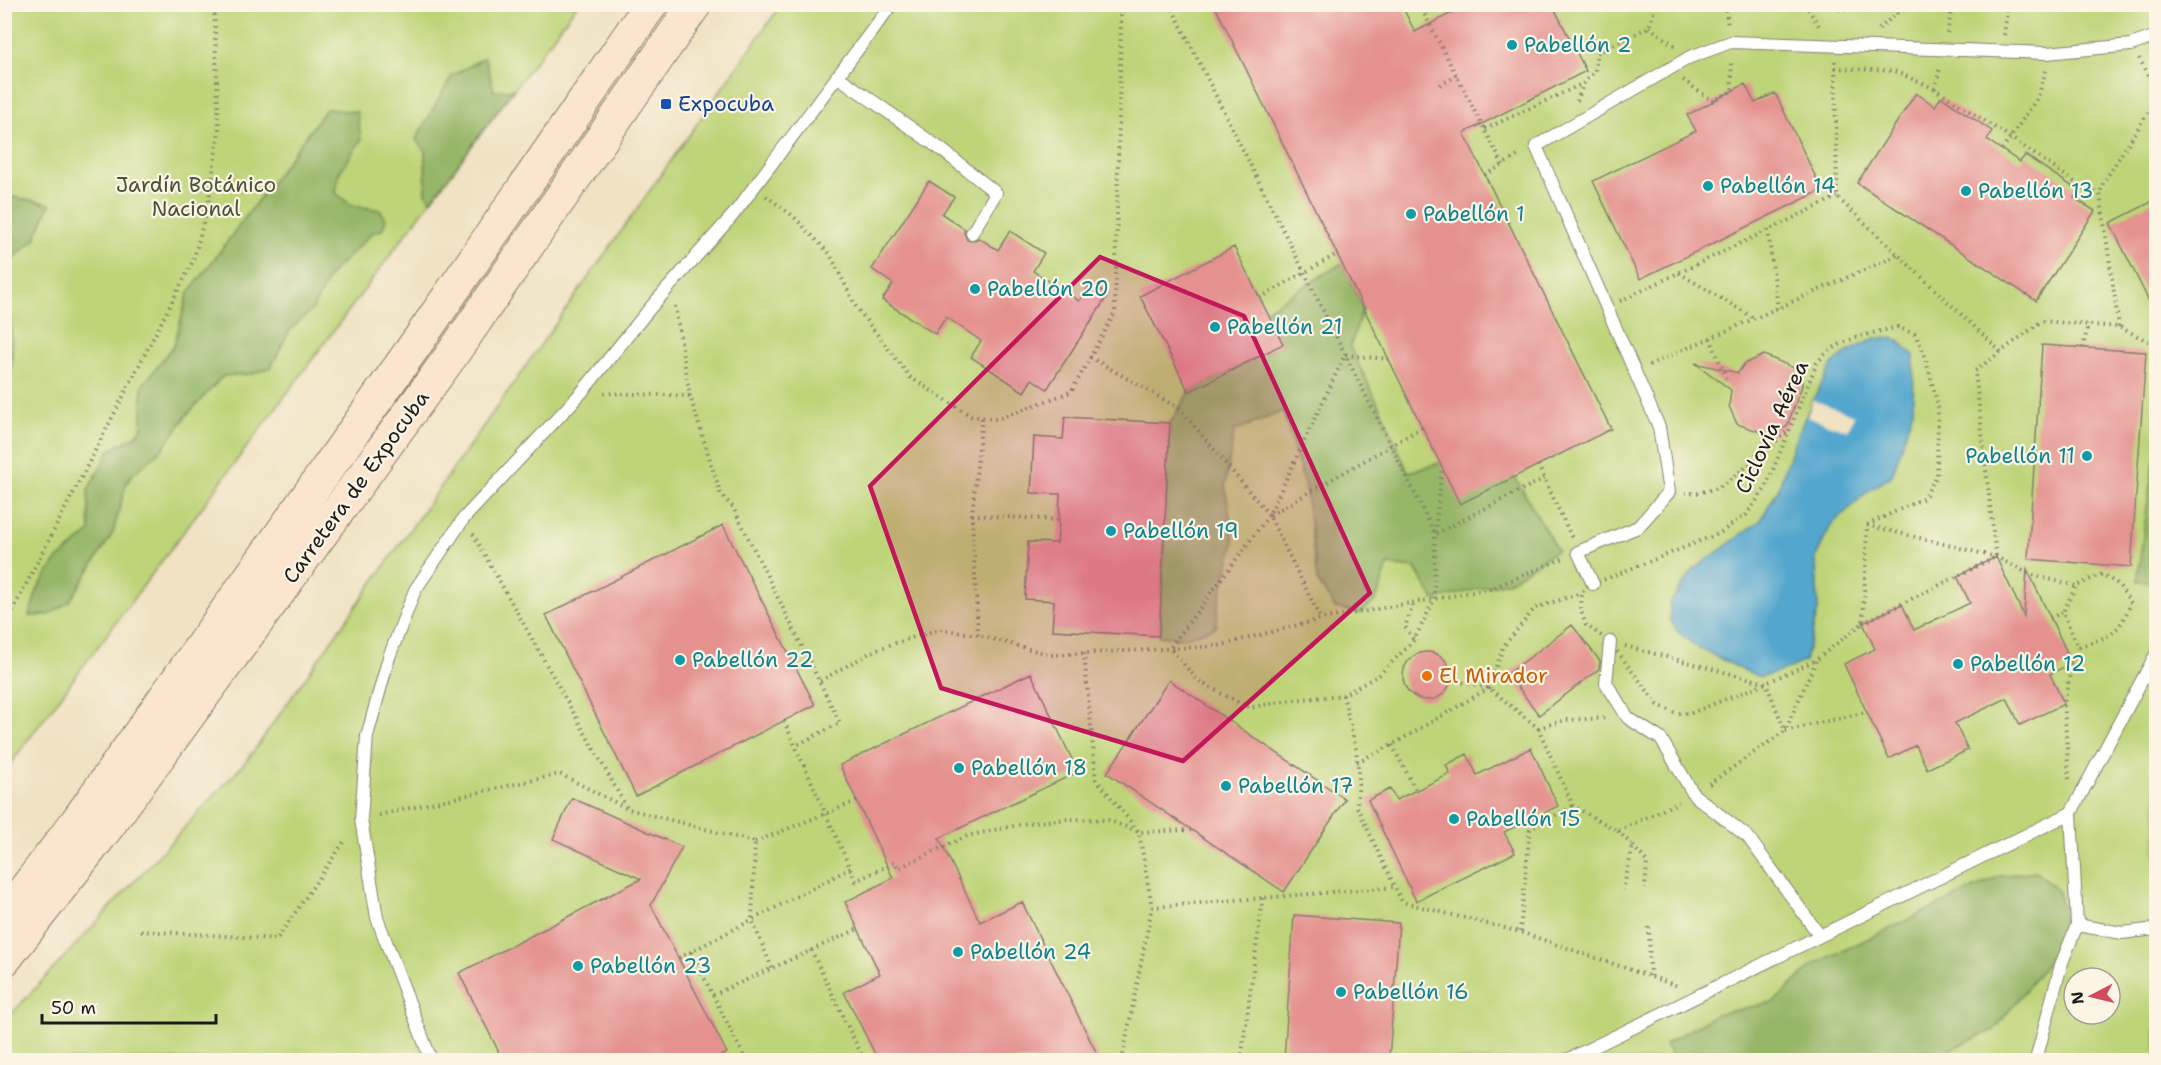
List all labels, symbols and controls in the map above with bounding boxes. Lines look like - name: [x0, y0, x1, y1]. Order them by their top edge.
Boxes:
- place label: Pabellón 2: [1524, 31, 1632, 59]
- marker: Pabellón 2: [1505, 38, 1519, 52]
- place label: Expocuba: [678, 90, 774, 118]
- marker: Expocuba: [659, 97, 673, 111]
- park label: Jardín Botánico Nacional: [116, 171, 276, 223]
- place label: Pabellón 14: [1720, 172, 1836, 200]
- place label: Pabellón 13: [1978, 177, 2094, 205]
- marker: Pabellón 14: [1701, 179, 1715, 193]
- marker: Pabellón 13: [1959, 184, 1973, 198]
- place label: Pabellón 1: [1423, 200, 1525, 228]
- marker: Pabellón 1: [1404, 207, 1418, 221]
- place label: Pabellón 20: [987, 275, 1109, 303]
- marker: Pabellón 20: [968, 282, 982, 296]
- place label: Pabellón 21: [1227, 313, 1342, 341]
- marker: Pabellón 21: [1208, 320, 1222, 334]
- street label: Ciclovía Aérea: [1729, 356, 1815, 498]
- street label: Carretera de Expocuba: [276, 385, 436, 589]
- place label: Pabellón 11: [1965, 442, 2075, 470]
- marker: Pabellón 11: [2080, 449, 2094, 463]
- place label: Pabellón 19: [1123, 517, 1239, 545]
- marker: Pabellón 19: [1104, 524, 1118, 538]
- place label: Pabellón 22: [692, 646, 813, 674]
- place label: Pabellón 12: [1970, 650, 2085, 678]
- marker: Pabellón 22: [673, 653, 687, 667]
- marker: Pabellón 12: [1951, 657, 1965, 671]
- place label: El Mirador: [1439, 662, 1548, 690]
- marker: El Mirador: [1420, 669, 1434, 683]
- place label: Pabellón 18: [971, 754, 1087, 782]
- marker: Pabellón 18: [952, 761, 966, 775]
- place label: Pabellón 17: [1238, 772, 1353, 800]
- marker: Pabellón 17: [1219, 779, 1233, 793]
- place label: Pabellón 15: [1466, 805, 1580, 833]
- marker: Pabellón 15: [1447, 812, 1461, 826]
- place label: Pabellón 24: [970, 938, 1091, 966]
- marker: Pabellón 24: [951, 945, 965, 959]
- place label: Pabellón 23: [590, 952, 711, 980]
- marker: Pabellón 23: [571, 959, 585, 973]
- north arrow: [2062, 966, 2122, 1026]
- place label: Pabellón 16: [1353, 978, 1469, 1006]
- marker: Pabellón 16: [1334, 985, 1348, 999]
- scale bar: [42, 987, 216, 1025]
- text: N: [2066, 990, 2089, 1005]
- text: 50 m: [51, 996, 96, 1020]

